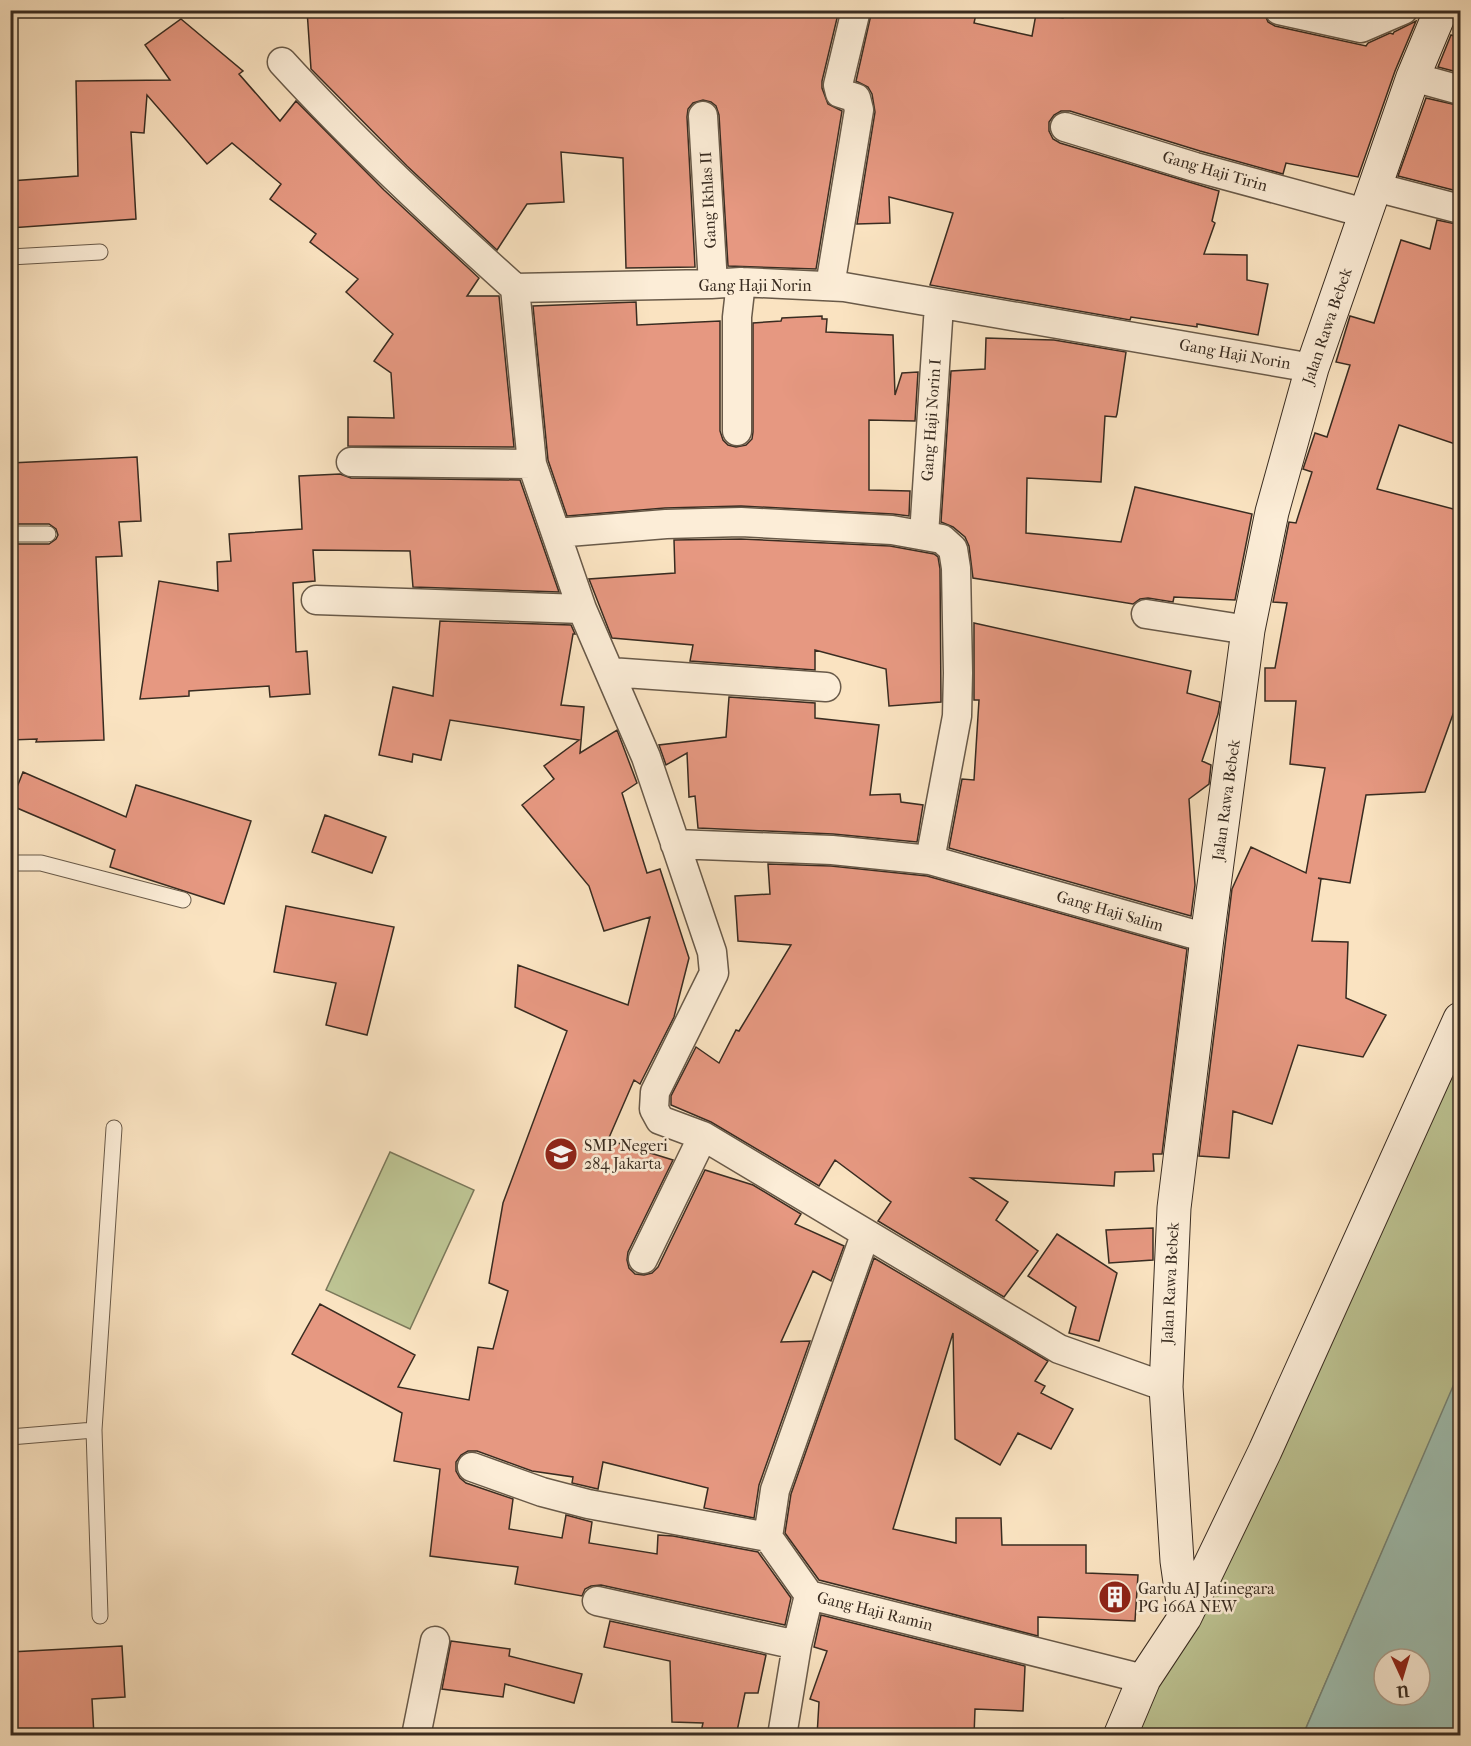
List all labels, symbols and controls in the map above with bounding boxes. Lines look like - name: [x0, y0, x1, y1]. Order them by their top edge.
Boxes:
- street label: Gang Haji Tirin: [1160, 147, 1270, 195]
- street label: Gang Ikhlas II: [696, 151, 720, 249]
- street label: Jalan Rawa Bebek: [1298, 265, 1356, 389]
- street label: Gang Haji Norin: [699, 276, 812, 295]
- street label: Gang Haji Norin: [1178, 335, 1293, 373]
- street label: Gang Haji Norin I: [917, 358, 945, 482]
- street label: Jalan Rawa Bebek: [1208, 738, 1244, 864]
- street label: Gang Haji Salim: [1054, 887, 1166, 936]
- school or university icon: SMP Negeri 284 Jakarta: [543, 1136, 579, 1172]
- place label: SMP Negeri 284 Jakarta: [584, 1136, 668, 1173]
- street label: Jalan Rawa Bebek: [1157, 1221, 1183, 1346]
- building icon: Gardu AJ Jatinegara PG 166A NEW: [1097, 1579, 1133, 1615]
- place label: Gardu AJ Jatinegara PG 166A NEW: [1138, 1579, 1275, 1616]
- street label: Gang Haji Ramin: [815, 1587, 936, 1635]
- north arrow: [1372, 1647, 1432, 1707]
- text: U: [1396, 1681, 1411, 1701]

